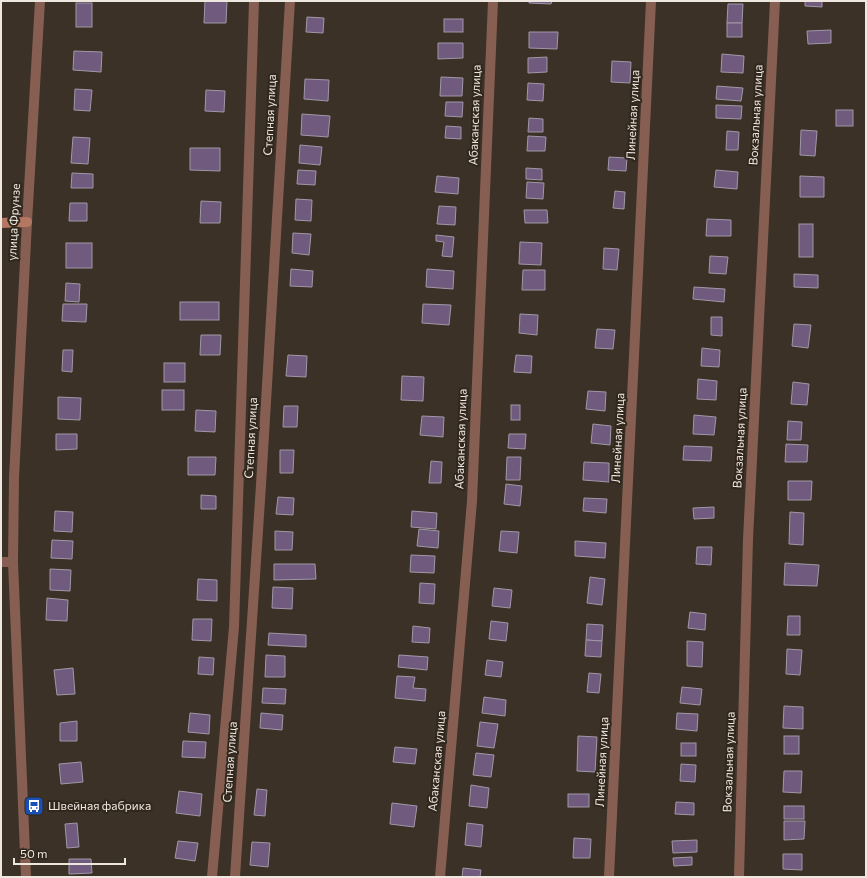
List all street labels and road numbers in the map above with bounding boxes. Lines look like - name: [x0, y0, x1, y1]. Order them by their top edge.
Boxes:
- street label: Абаканская улица: [465, 64, 483, 166]
- street label: Вокзальная улица: [745, 64, 765, 166]
- street label: Линейная улица: [623, 69, 641, 160]
- street label: Степная улица: [260, 74, 278, 156]
- street label: улица Фрунзе: [4, 183, 22, 261]
- street label: Вокзальная улица: [729, 387, 749, 489]
- street label: Абаканская улица: [451, 388, 469, 490]
- street label: Линейная улица: [608, 392, 626, 483]
- street label: Степная улица: [241, 397, 259, 479]
- street label: Абаканская улица: [425, 710, 447, 812]
- street label: Вокзальная улица: [719, 711, 737, 813]
- street label: Линейная улица: [592, 716, 610, 807]
- street label: Степная улица: [219, 721, 239, 803]

